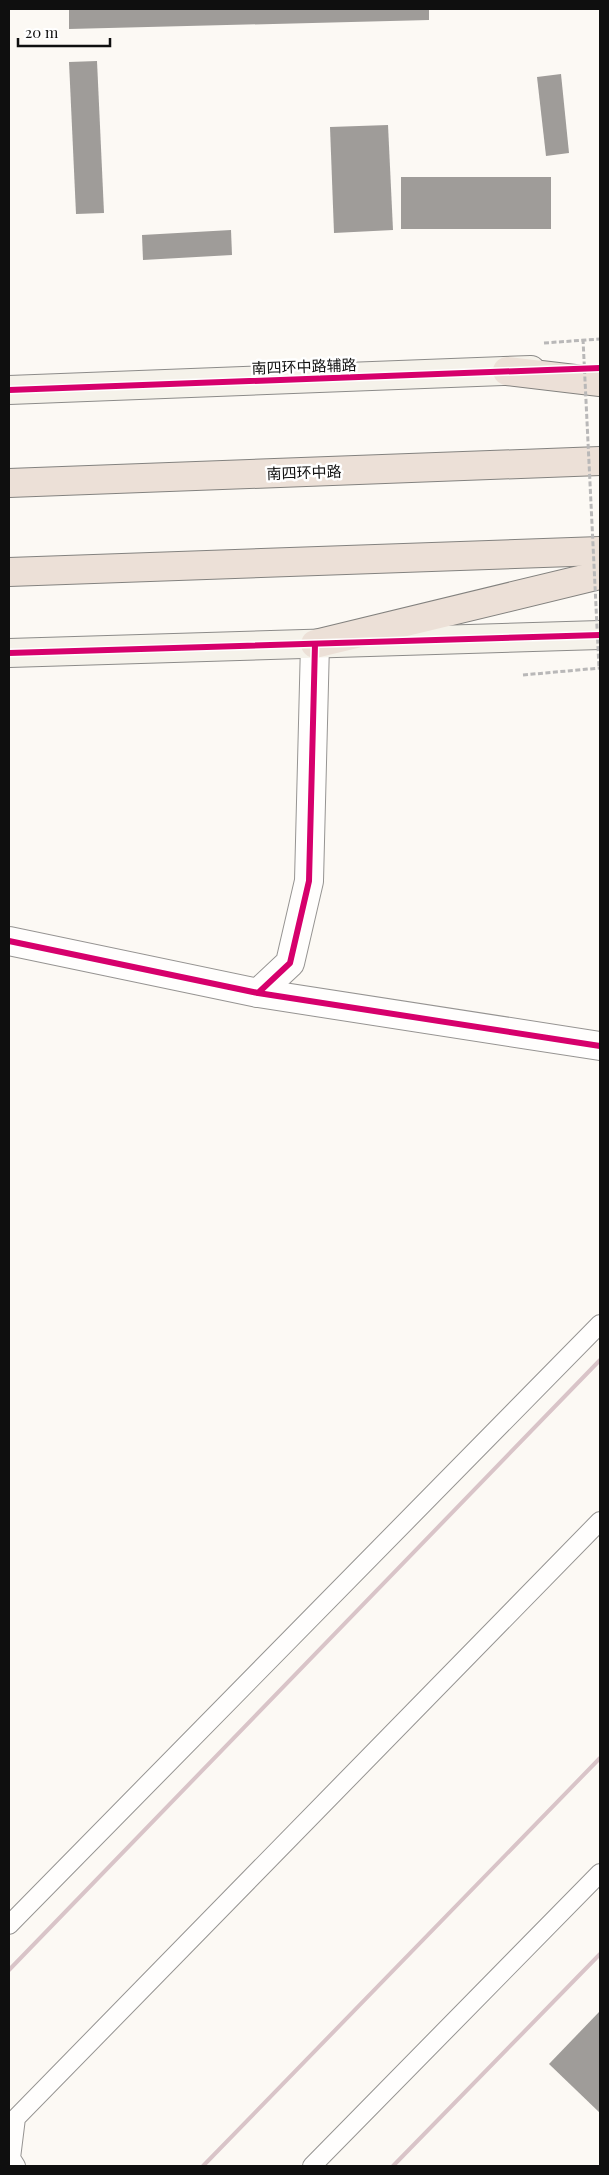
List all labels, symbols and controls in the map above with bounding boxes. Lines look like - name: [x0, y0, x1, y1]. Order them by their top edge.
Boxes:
- scale bar: [18, 15, 110, 47]
- text: 20 m: [25, 22, 59, 42]
- street label: 南四环中路辅路: [251, 354, 357, 378]
- street label: 南四环中路: [266, 461, 342, 483]

